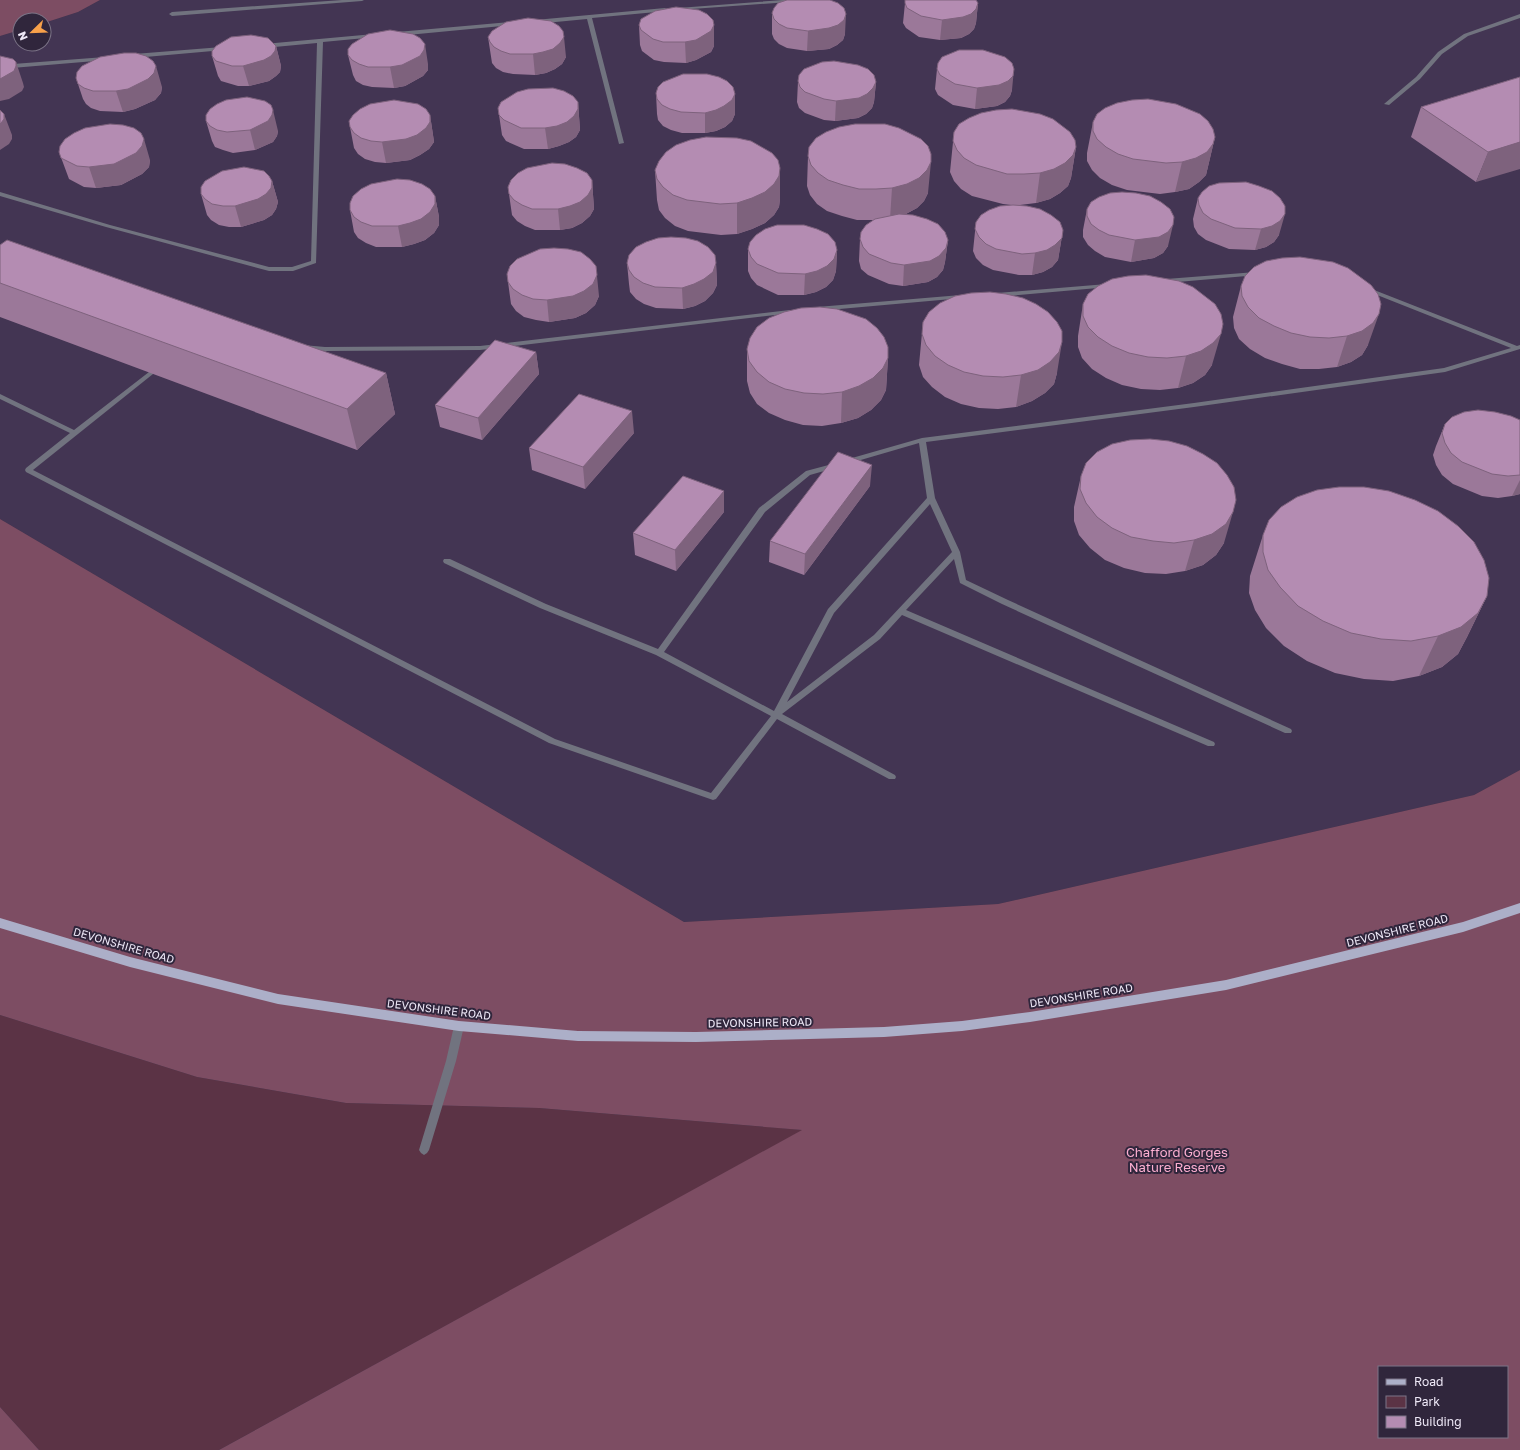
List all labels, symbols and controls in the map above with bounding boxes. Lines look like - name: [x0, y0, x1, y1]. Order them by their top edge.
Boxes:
- north arrow: [12, 12, 52, 52]
- text: N: [15, 30, 30, 42]
- street label: DEVONSHIRE ROAD: [1345, 911, 1450, 949]
- street label: DEVONSHIRE ROAD: [72, 924, 176, 966]
- street label: DEVONSHIRE ROAD: [1028, 980, 1134, 1010]
- street label: DEVONSHIRE ROAD: [386, 996, 492, 1022]
- street label: DEVONSHIRE ROAD: [708, 1015, 813, 1029]
- park label: Chafford Gorges Nature Reserve: [1126, 1144, 1228, 1175]
- legend: [1378, 1366, 1508, 1438]
- text: Road: [1414, 1374, 1443, 1389]
- text: Park: [1414, 1394, 1440, 1409]
- text: Building: [1414, 1414, 1462, 1429]

